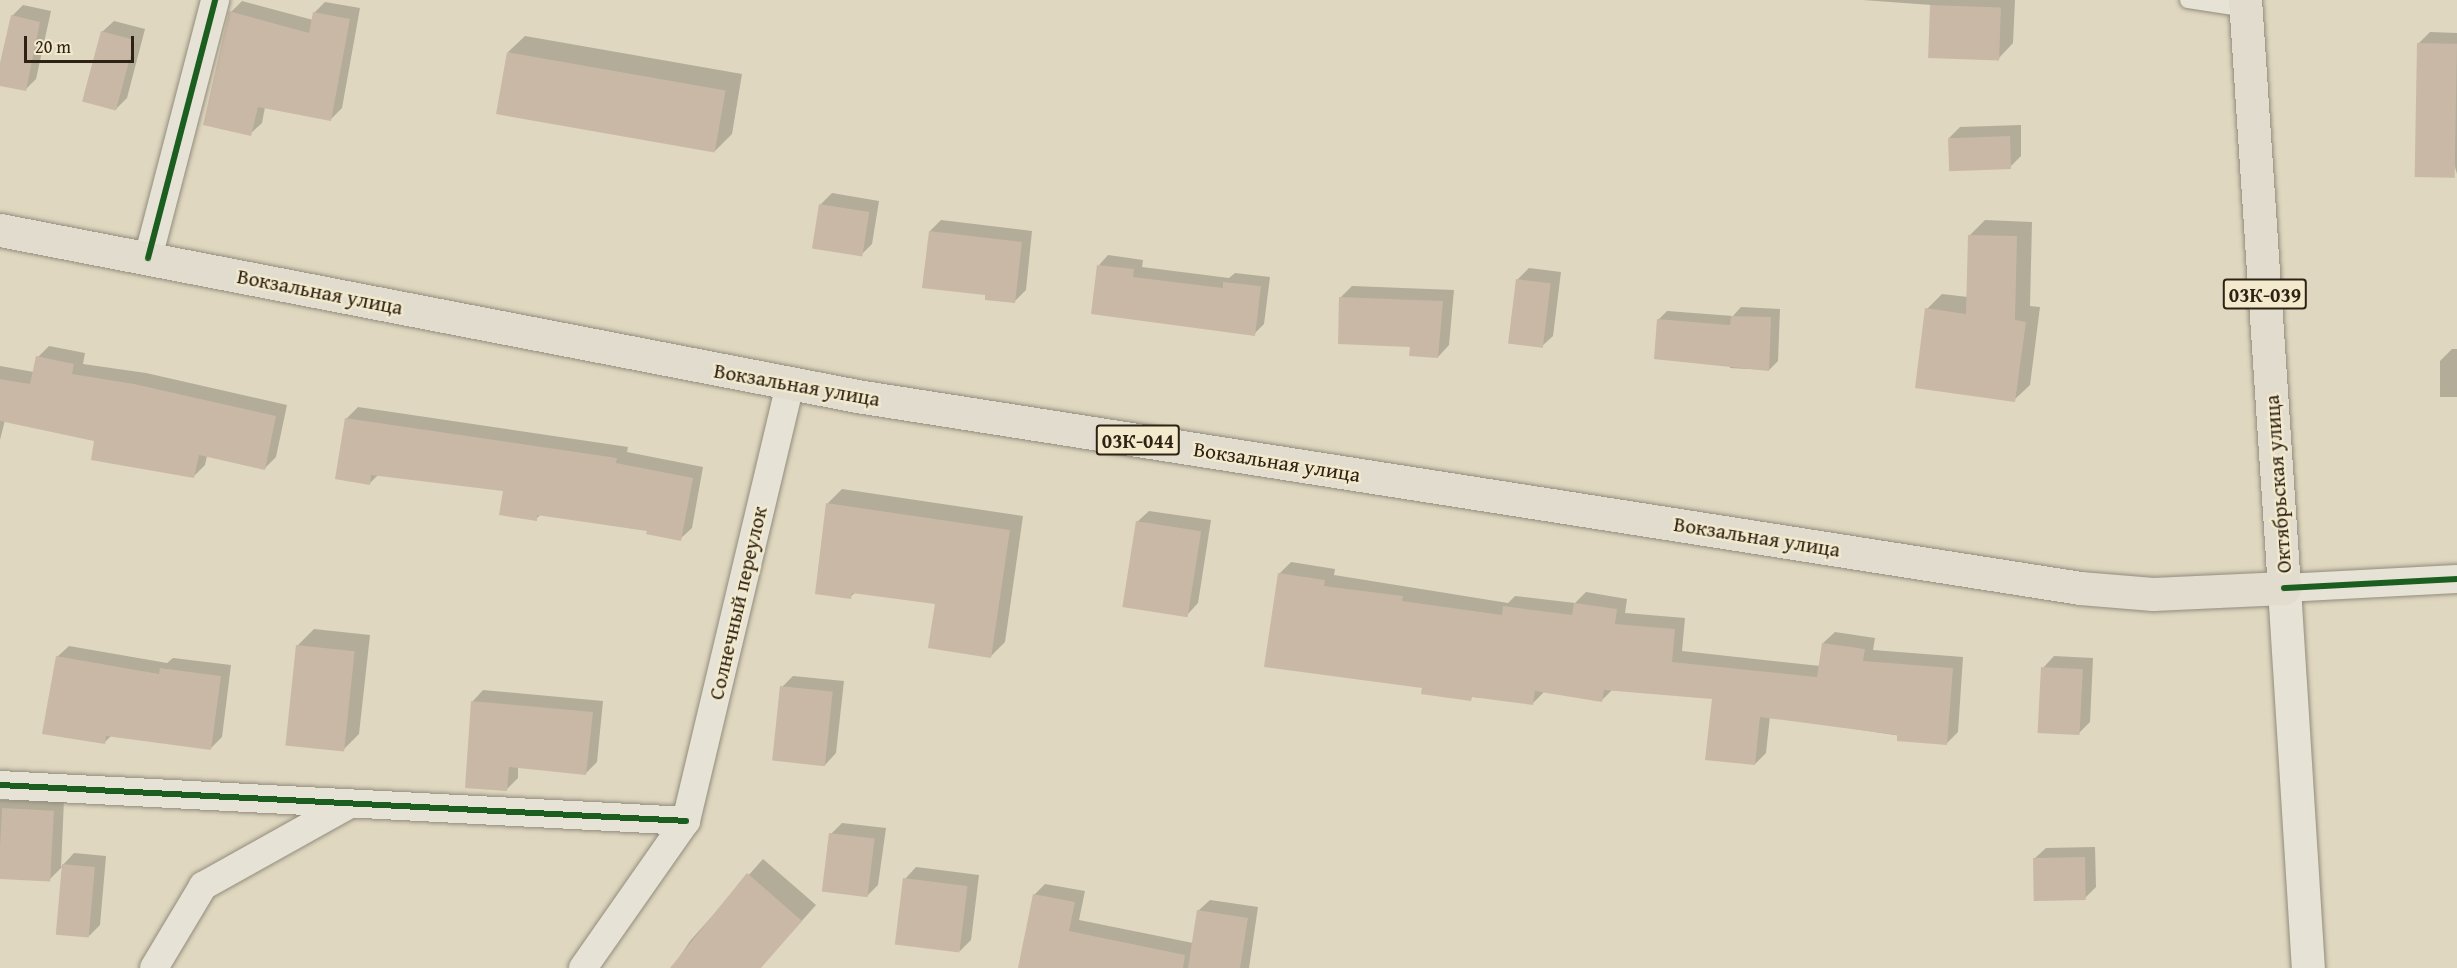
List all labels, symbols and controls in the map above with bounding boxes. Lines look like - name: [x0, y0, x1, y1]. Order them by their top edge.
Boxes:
- scale bar: [27, 24, 136, 62]
- text: 20 m: [35, 33, 71, 60]
- street label: Вокзальная улица: [235, 264, 405, 320]
- road number: 03К-039: [2222, 277, 2308, 311]
- street label: Вокзальная улица: [712, 358, 882, 412]
- street label: Октябрьская улица: [2259, 394, 2297, 574]
- road number: 03К-044: [1094, 423, 1182, 457]
- street label: Вокзальная улица: [1192, 436, 1362, 488]
- street label: Солнечный переулок: [703, 504, 773, 702]
- street label: Вокзальная улица: [1672, 511, 1842, 563]

